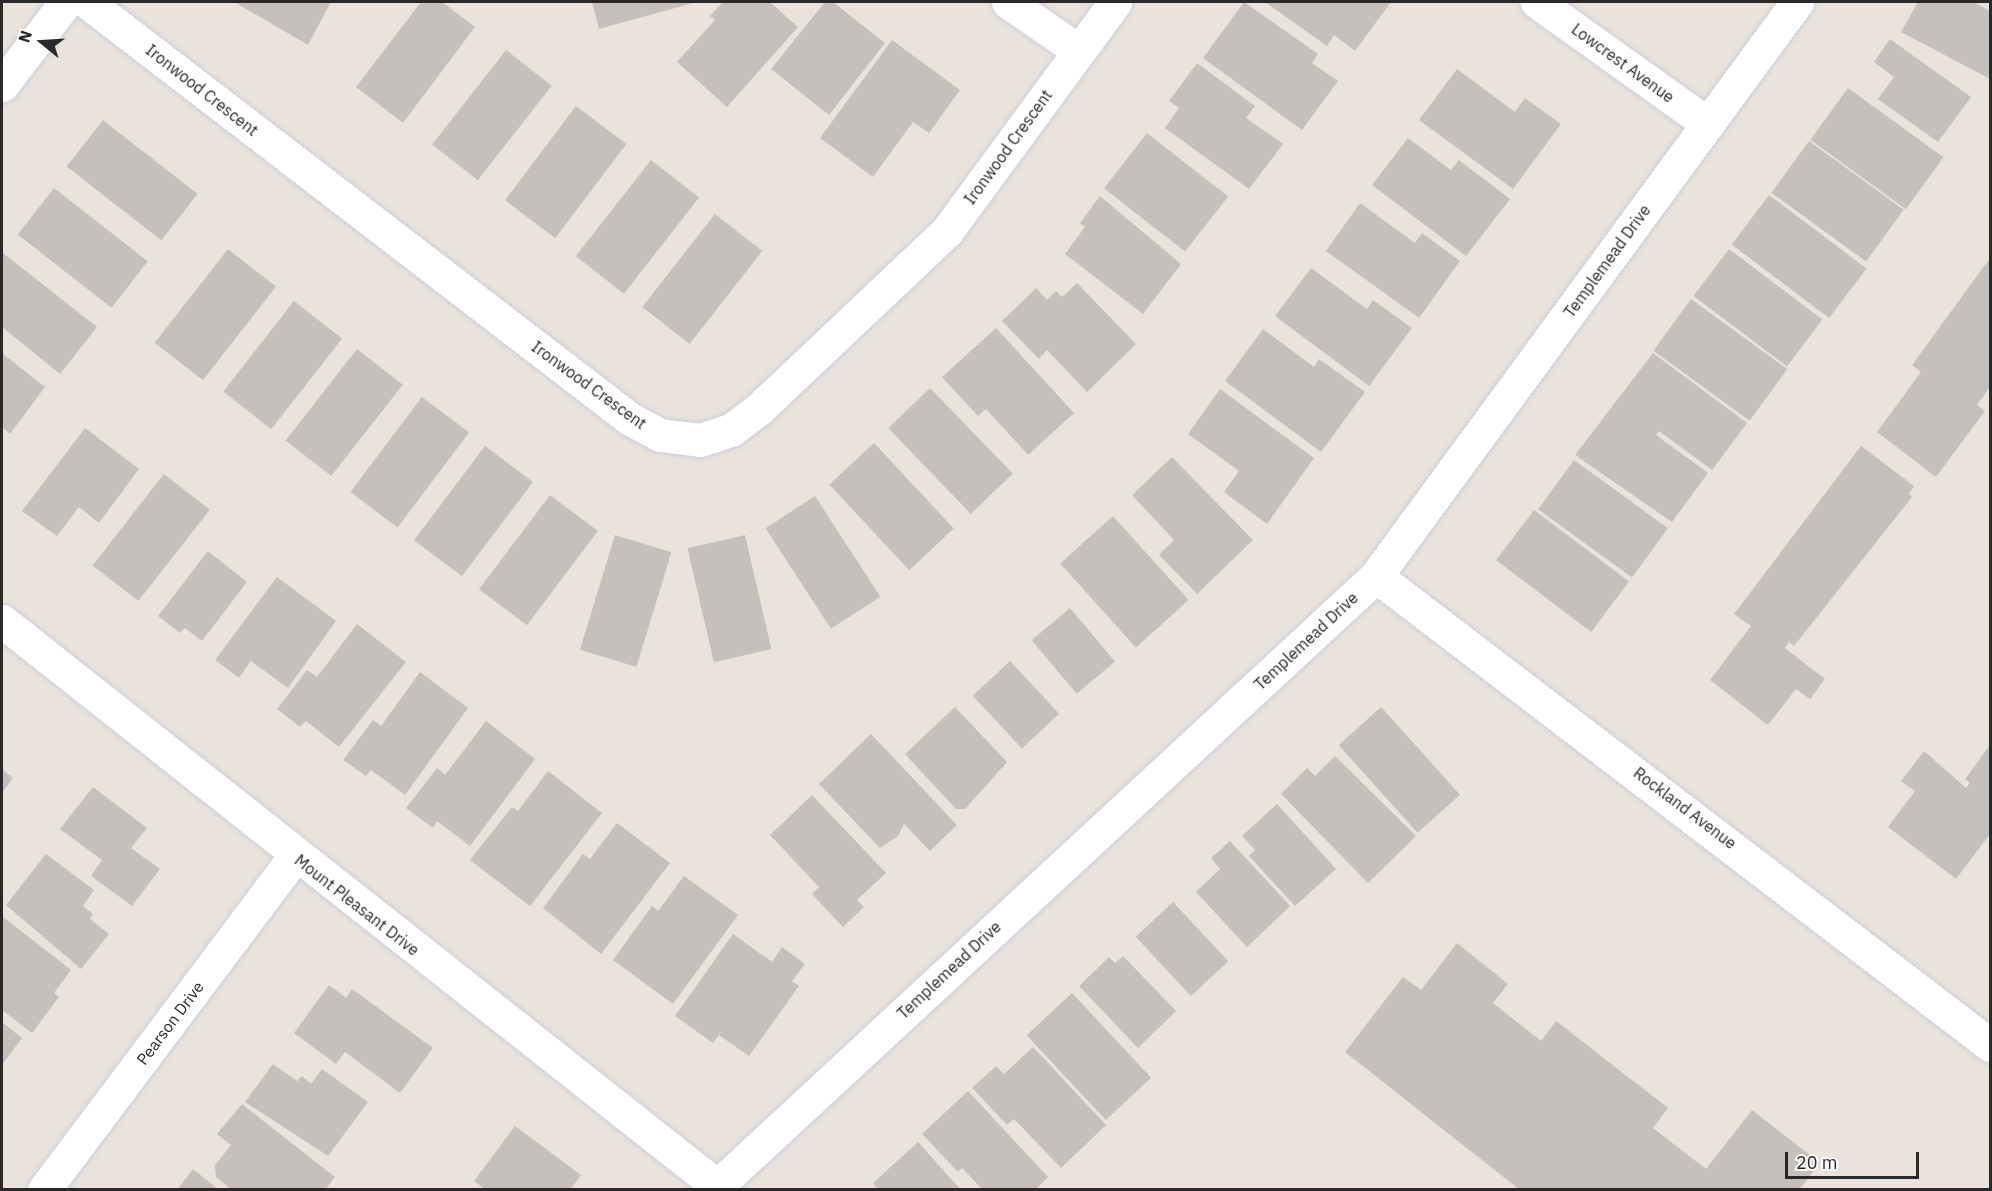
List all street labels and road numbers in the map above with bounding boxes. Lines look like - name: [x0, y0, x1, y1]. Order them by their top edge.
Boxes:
- street label: Lowcrest Avenue: [1568, 19, 1678, 107]
- street label: Ironwood Crescent: [142, 40, 262, 140]
- street label: Ironwood Crescent: [960, 86, 1056, 208]
- street label: Templemead Drive: [1560, 201, 1654, 321]
- street label: Ironwood Crescent: [528, 337, 650, 433]
- street label: Templemead Drive: [1250, 588, 1362, 694]
- street label: Rockland Avenue: [1630, 763, 1740, 853]
- street label: Mount Pleasant Drive: [291, 850, 423, 960]
- street label: Templemead Drive: [893, 917, 1005, 1023]
- street label: Pearson Drive: [132, 978, 208, 1068]

